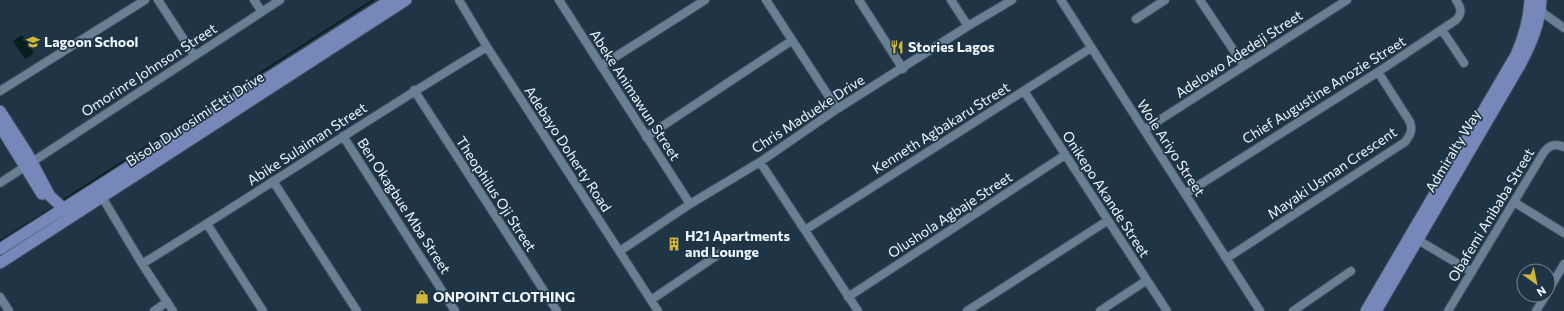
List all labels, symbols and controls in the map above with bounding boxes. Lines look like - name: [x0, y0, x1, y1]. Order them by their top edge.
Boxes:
- street label: Adelowo Adedeji Street: [1172, 6, 1306, 101]
- street label: Omorinre Johnson Street: [78, 19, 220, 120]
- street label: Abeke Animawun Street: [587, 26, 684, 164]
- street label: Chief Augustine Anozie Street: [1239, 32, 1409, 147]
- place label: Lagoon School: [44, 33, 138, 50]
- school or university icon: Lagoon School: [25, 34, 41, 50]
- place label: Stories Lagos: [908, 38, 995, 55]
- restaurant icon: Stories Lagos: [889, 39, 905, 55]
- street label: Bisola Durosimi Etti Drive: [123, 68, 267, 170]
- street label: Chris Madueke Drive: [748, 71, 867, 156]
- street label: Kenneth Agbakaru Street: [869, 78, 1013, 177]
- street label: Adebayo Doherty Road: [521, 83, 615, 215]
- street label: Wole Ariyo Street: [1134, 96, 1209, 199]
- street label: Abike Sulaiman Street: [244, 98, 370, 189]
- street label: Admiralty Way: [1421, 106, 1484, 195]
- street label: Mayaki Usman Crescent: [1264, 123, 1400, 222]
- street label: Onikepo Akande Street: [1059, 127, 1154, 260]
- street label: Theophilus Oji Street: [453, 133, 540, 255]
- street label: Ben Okagbue Mba Street: [354, 135, 455, 277]
- street label: Obafemi Anibaba Street: [1444, 145, 1537, 285]
- street label: Olushola Agbaje Street: [884, 168, 1015, 261]
- place label: H21 Apartments and Lounge: [685, 227, 790, 260]
- building icon: H21 Apartments and Lounge: [666, 236, 682, 252]
- north arrow: [1516, 263, 1556, 303]
- text: N: [1535, 284, 1549, 300]
- place label: ONPOINT CLOTHING: [433, 288, 575, 305]
- shop icon: ONPOINT CLOTHING: [414, 289, 430, 305]

